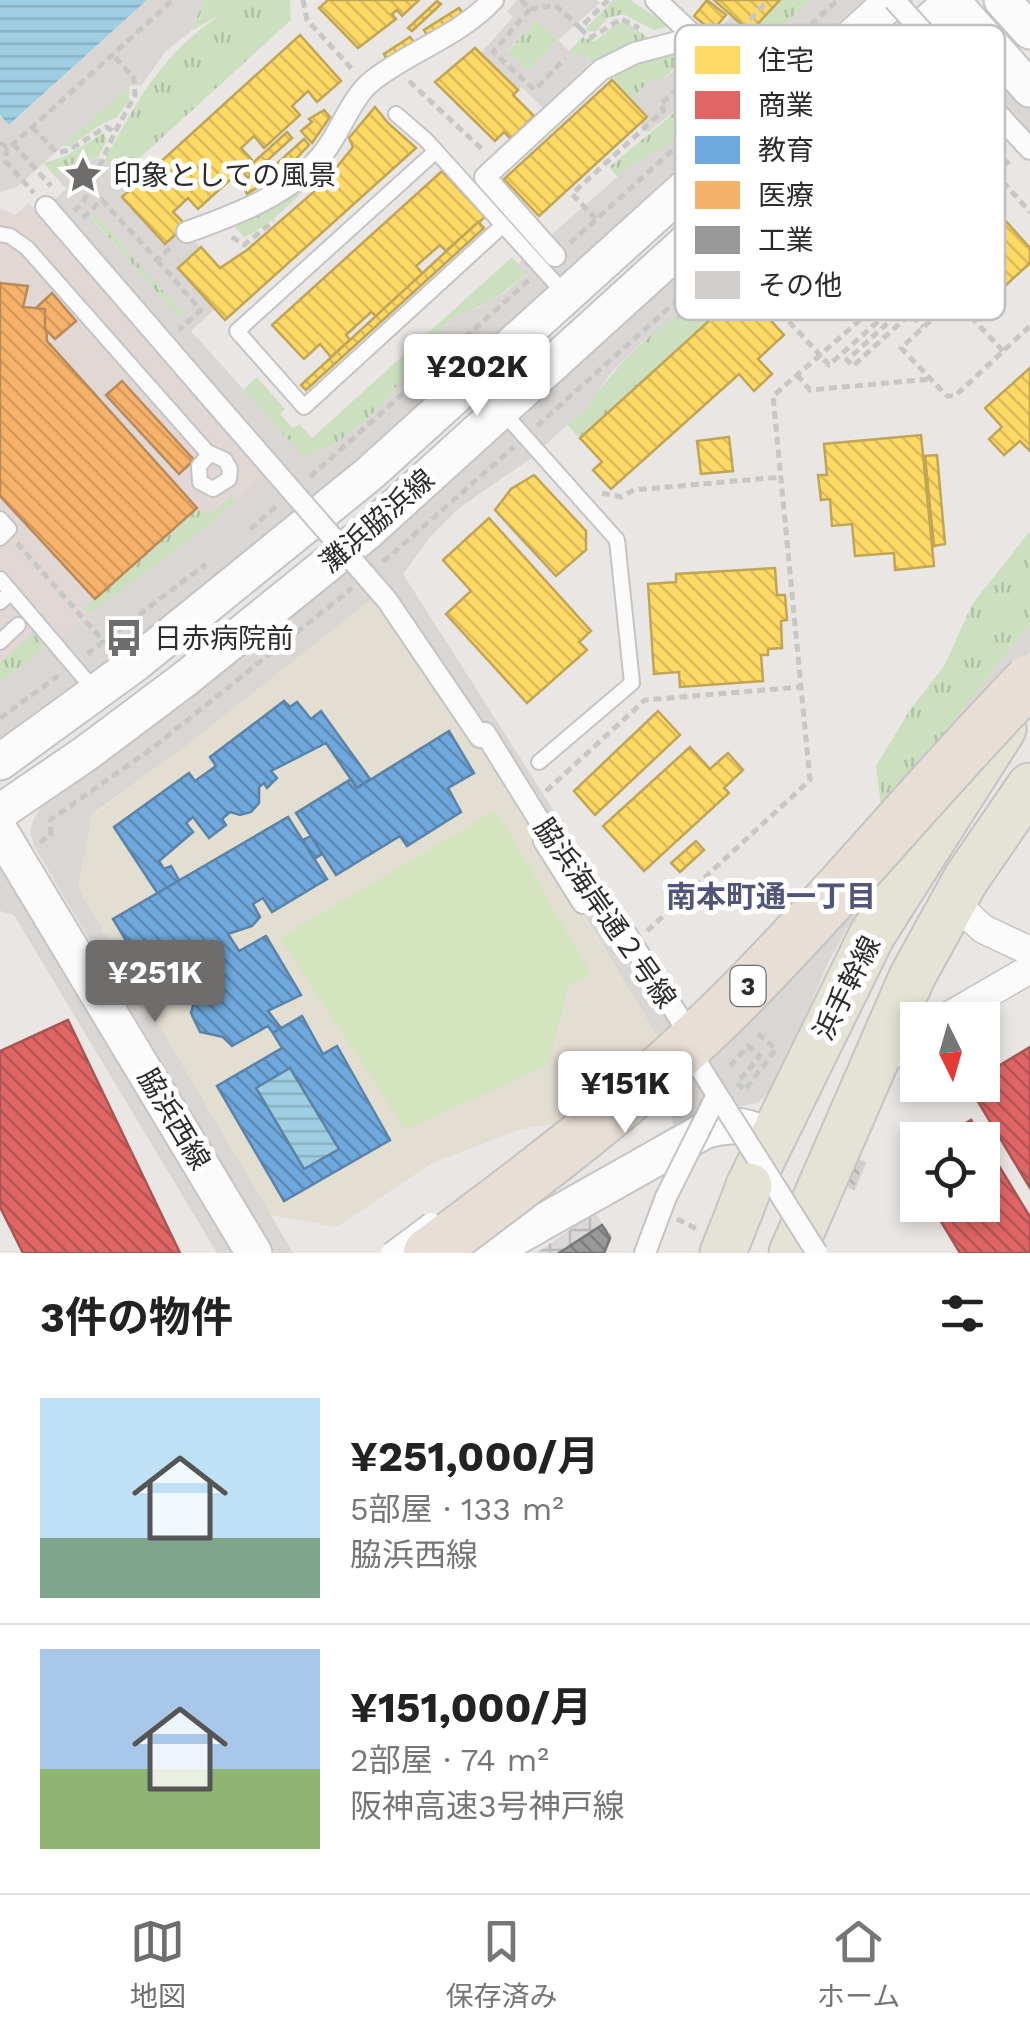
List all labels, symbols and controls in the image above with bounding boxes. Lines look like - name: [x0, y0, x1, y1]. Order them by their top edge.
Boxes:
- legend: [675, 25, 1005, 320]
- text: 住宅: [758, 44, 814, 77]
- text: 商業: [758, 89, 814, 122]
- text: 教育: [758, 134, 814, 167]
- place icon: 印象としての風景: [62, 154, 104, 196]
- place label: 印象としての風景: [113, 159, 336, 192]
- text: 医療: [758, 179, 814, 212]
- text: 工業: [758, 224, 814, 257]
- text: その他: [758, 269, 842, 302]
- pin: ¥202K: [407, 334, 547, 419]
- text: ¥202K: [426, 347, 528, 385]
- street label: 灘浜脇浜線: [313, 463, 441, 579]
- bus stop icon: 日赤病院前: [103, 617, 145, 659]
- place label: 日赤病院前: [154, 622, 294, 655]
- street label: 脇浜海岸通２号線: [527, 812, 683, 1014]
- district label: 南本町通一丁目: [666, 879, 876, 914]
- street label: 浜手幹線: [807, 931, 887, 1045]
- pin: ¥251K: [85, 940, 225, 1025]
- text: ¥251K: [107, 953, 203, 991]
- road number: 3: [730, 966, 766, 1006]
- north arrow: [900, 1002, 1000, 1102]
- map controls: [900, 1002, 1000, 1222]
- pin: ¥151K: [555, 1051, 695, 1136]
- street label: 脇浜西線: [131, 1062, 217, 1176]
- text: ¥151K: [580, 1064, 670, 1102]
- button: locate: [900, 1122, 1000, 1222]
- icon: filters: [935, 1286, 990, 1341]
- text: 3件の物件: [40, 1293, 233, 1342]
- text: ¥251,000/月: [350, 1432, 599, 1481]
- icon: home: [120, 1438, 240, 1558]
- text: 5部屋 · 133 m²: [350, 1490, 564, 1528]
- text: 脇浜西線: [350, 1536, 478, 1574]
- text: ¥151,000/月: [350, 1683, 592, 1732]
- icon: home: [120, 1689, 240, 1809]
- text: 2部屋 · 74 m²: [350, 1741, 549, 1779]
- text: 阪神高速3号神戸線: [350, 1787, 625, 1825]
- tab: 地図: [130, 1914, 186, 2014]
- tab: 保存済み: [445, 1914, 557, 2014]
- tab: ホーム: [817, 1914, 900, 2014]

